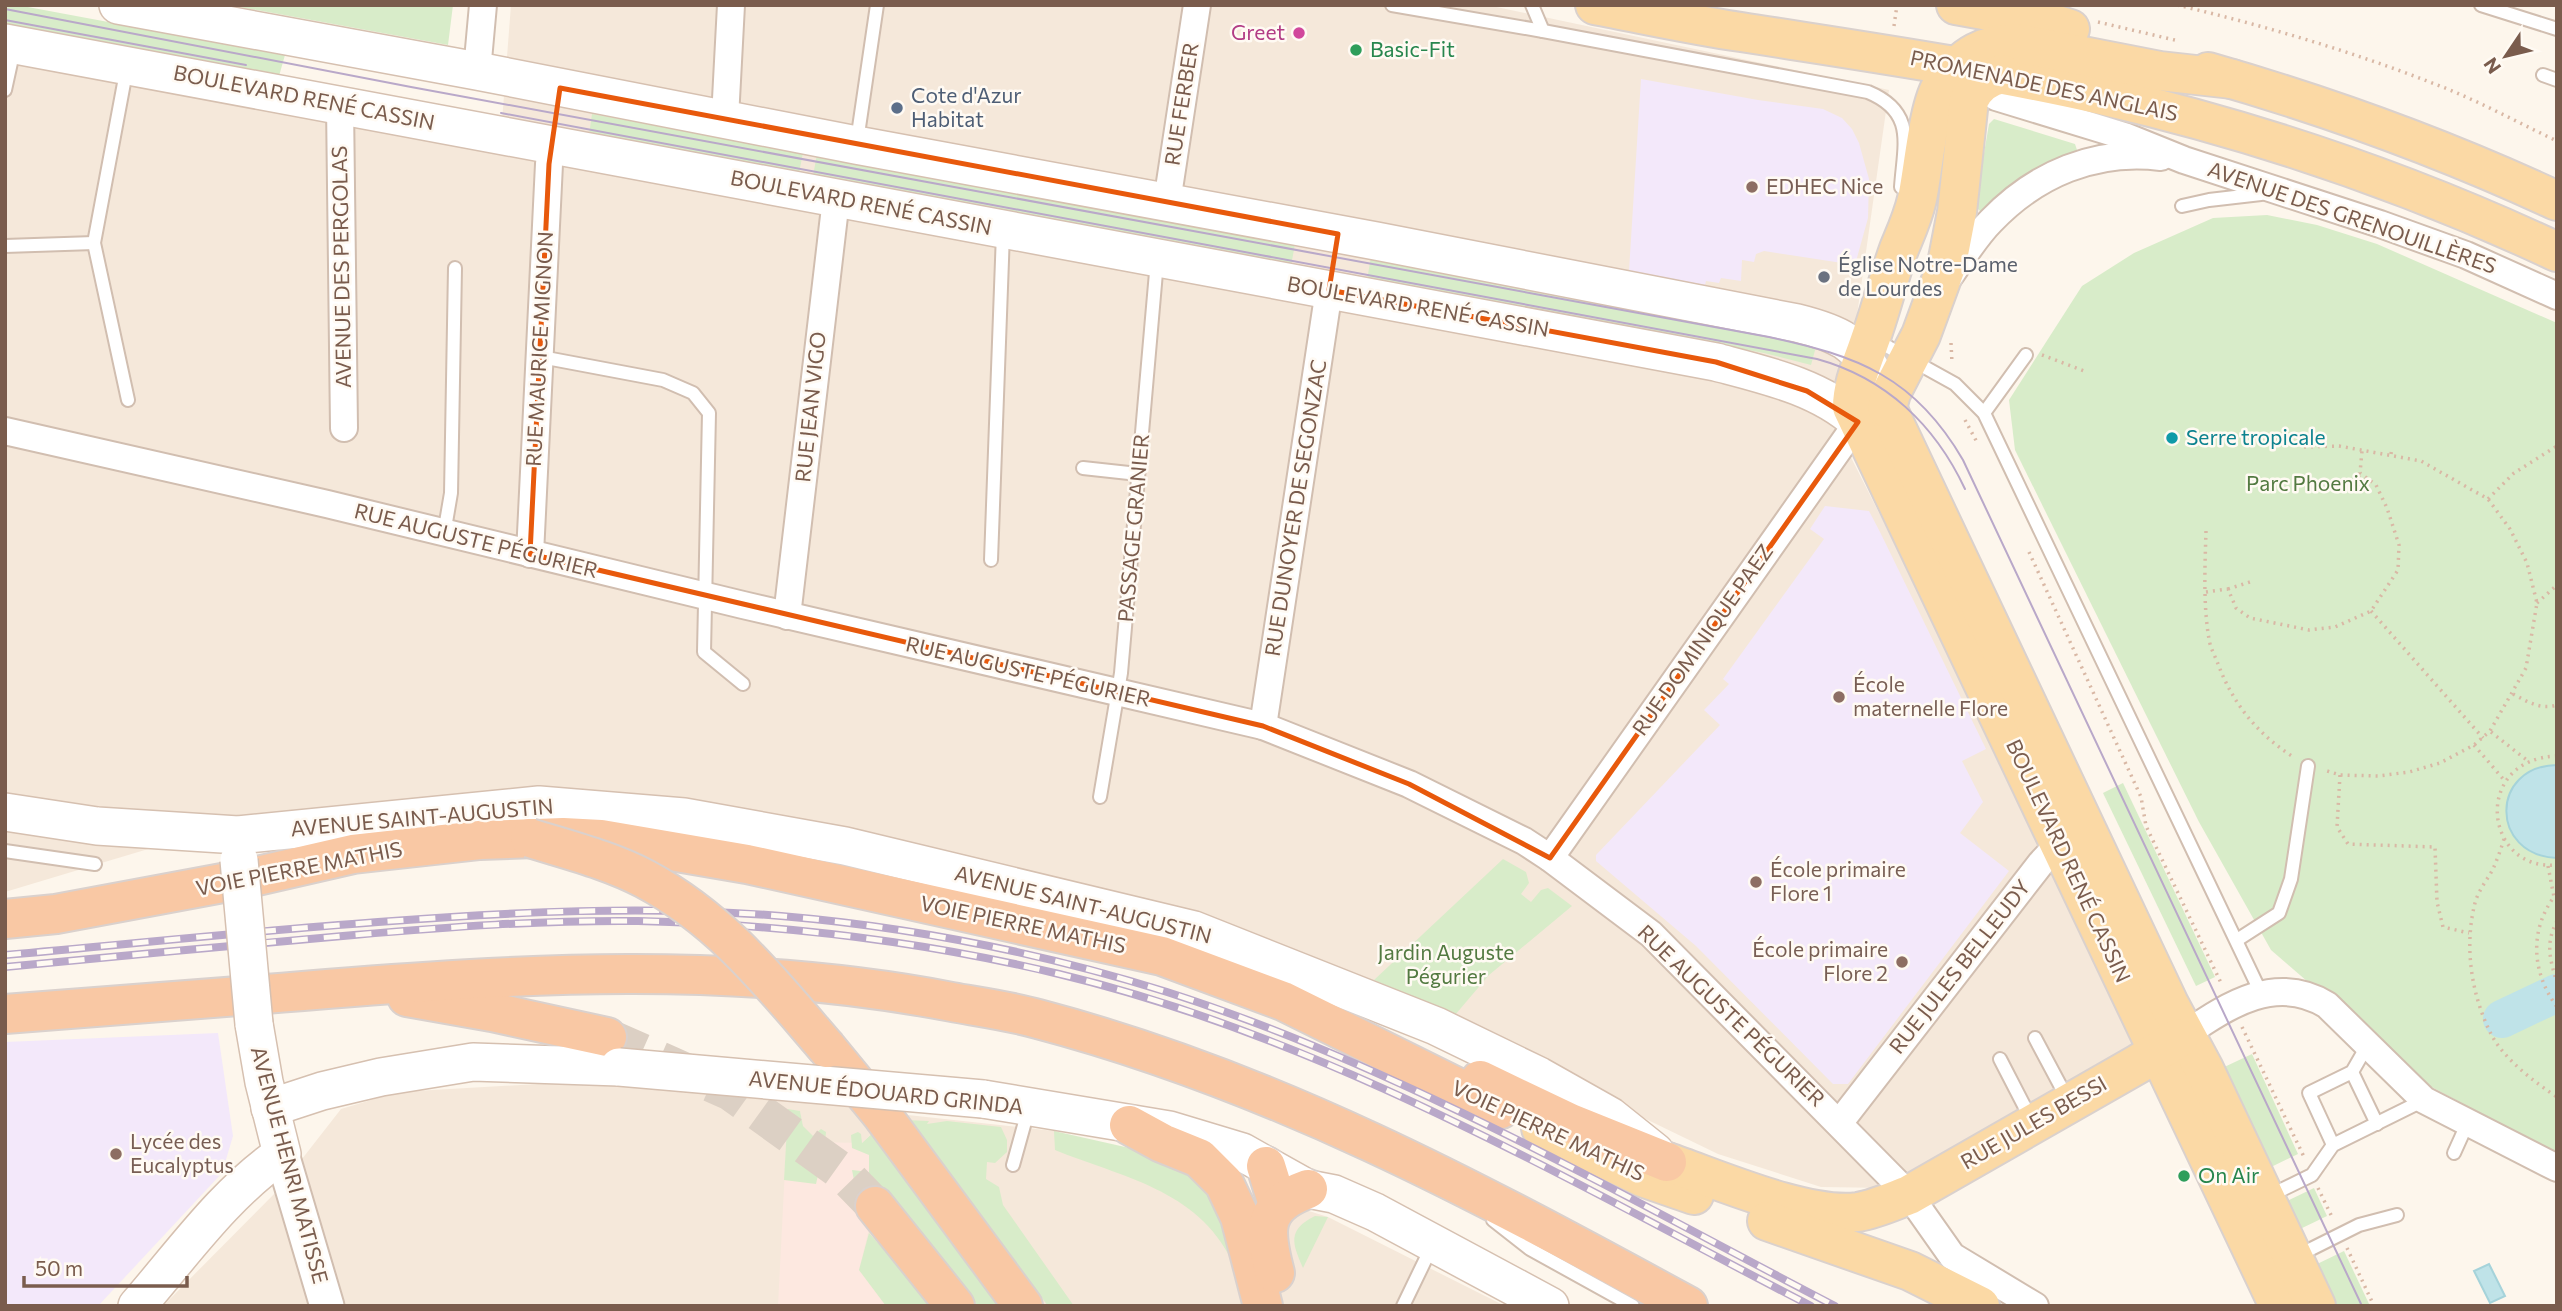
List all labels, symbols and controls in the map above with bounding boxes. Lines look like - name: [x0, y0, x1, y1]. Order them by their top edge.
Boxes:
- place label: Greet: [1231, 19, 1285, 44]
- north arrow: [2471, 21, 2541, 91]
- marker: Greet: [1291, 25, 1307, 41]
- place label: Basic-Fit: [1370, 36, 1455, 61]
- street label: RUE FERBER: [1158, 40, 1203, 167]
- marker: Basic-Fit: [1348, 42, 1364, 58]
- street label: PROMENADE DES ANGLAIS: [1908, 44, 2181, 125]
- text: N: [2478, 54, 2505, 78]
- street label: BOULEVARD RENÉ CASSIN: [172, 59, 437, 134]
- place label: Cote d'Azur Habitat: [911, 82, 1022, 131]
- marker: Cote d'Azur Habitat: [889, 100, 905, 116]
- street label: AVENUE DES PERGOLAS: [326, 146, 355, 388]
- street label: AVENUE DES GRENOUILLÈRES: [2205, 155, 2500, 278]
- street label: BOULEVARD RENÉ CASSIN: [729, 164, 994, 239]
- place label: EDHEC Nice: [1766, 173, 1883, 198]
- marker: EDHEC Nice: [1744, 179, 1760, 195]
- street label: RUE MAURICE MIGNON: [520, 231, 557, 467]
- place label: Église Notre-Dame de Lourdes: [1838, 251, 2018, 300]
- marker: Église Notre-Dame de Lourdes: [1816, 269, 1832, 285]
- street label: BOULEVARD RENÉ CASSIN: [1285, 270, 1551, 341]
- street label: RUE JEAN VIGO: [789, 330, 830, 483]
- street label: RUE DUNOYER DE SEGONZAC: [1259, 358, 1330, 658]
- place label: Serre tropicale: [2186, 424, 2326, 449]
- marker: Serre tropicale: [2164, 430, 2180, 446]
- street label: PASSAGE GRANIER: [1112, 433, 1153, 623]
- park label: Parc Phoenix: [2246, 470, 2370, 495]
- street label: RUE AUGUSTE PÉGURIER: [352, 497, 601, 582]
- street label: RUE DOMINIQUE PAEZ: [1626, 539, 1777, 739]
- street label: RUE AUGUSTE PÉGURIER: [904, 630, 1153, 711]
- place label: École maternelle Flore: [1853, 671, 2008, 720]
- marker: École maternelle Flore: [1831, 689, 1847, 705]
- street label: BOULEVARD RENÉ CASSIN: [2002, 735, 2137, 986]
- street label: AVENUE SAINT-AUGUSTIN: [289, 793, 554, 840]
- street label: VOIE PIERRE MATHIS: [193, 835, 404, 900]
- place label: École primaire Flore 1: [1770, 856, 1906, 905]
- street label: AVENUE SAINT-AUGUSTIN: [952, 859, 1214, 948]
- marker: École primaire Flore 1: [1748, 874, 1764, 890]
- street label: RUE JULES BELLEUDY: [1883, 874, 2035, 1058]
- street label: VOIE PIERRE MATHIS: [918, 889, 1129, 958]
- street label: RUE AUGUSTE PÉGURIER: [1633, 919, 1831, 1111]
- place label: École primaire Flore 2: [1752, 936, 1888, 985]
- park label: Jardin Auguste Pégurier: [1378, 939, 1514, 988]
- marker: École primaire Flore 2: [1894, 954, 1910, 970]
- street label: AVENUE HENRI MATISSE: [247, 1043, 334, 1286]
- street label: AVENUE ÉDOUARD GRINDA: [748, 1065, 1025, 1118]
- street label: RUE JULES BESSI: [1956, 1070, 2111, 1174]
- street label: VOIE PIERRE MATHIS: [1448, 1074, 1649, 1185]
- place label: Lycée des Eucalyptus: [130, 1128, 234, 1177]
- marker: Lycée des Eucalyptus: [108, 1146, 124, 1162]
- place label: On Air: [2198, 1162, 2260, 1187]
- marker: On Air: [2176, 1168, 2192, 1184]
- scale bar: [24, 1244, 187, 1288]
- text: 50 m: [35, 1255, 83, 1280]

